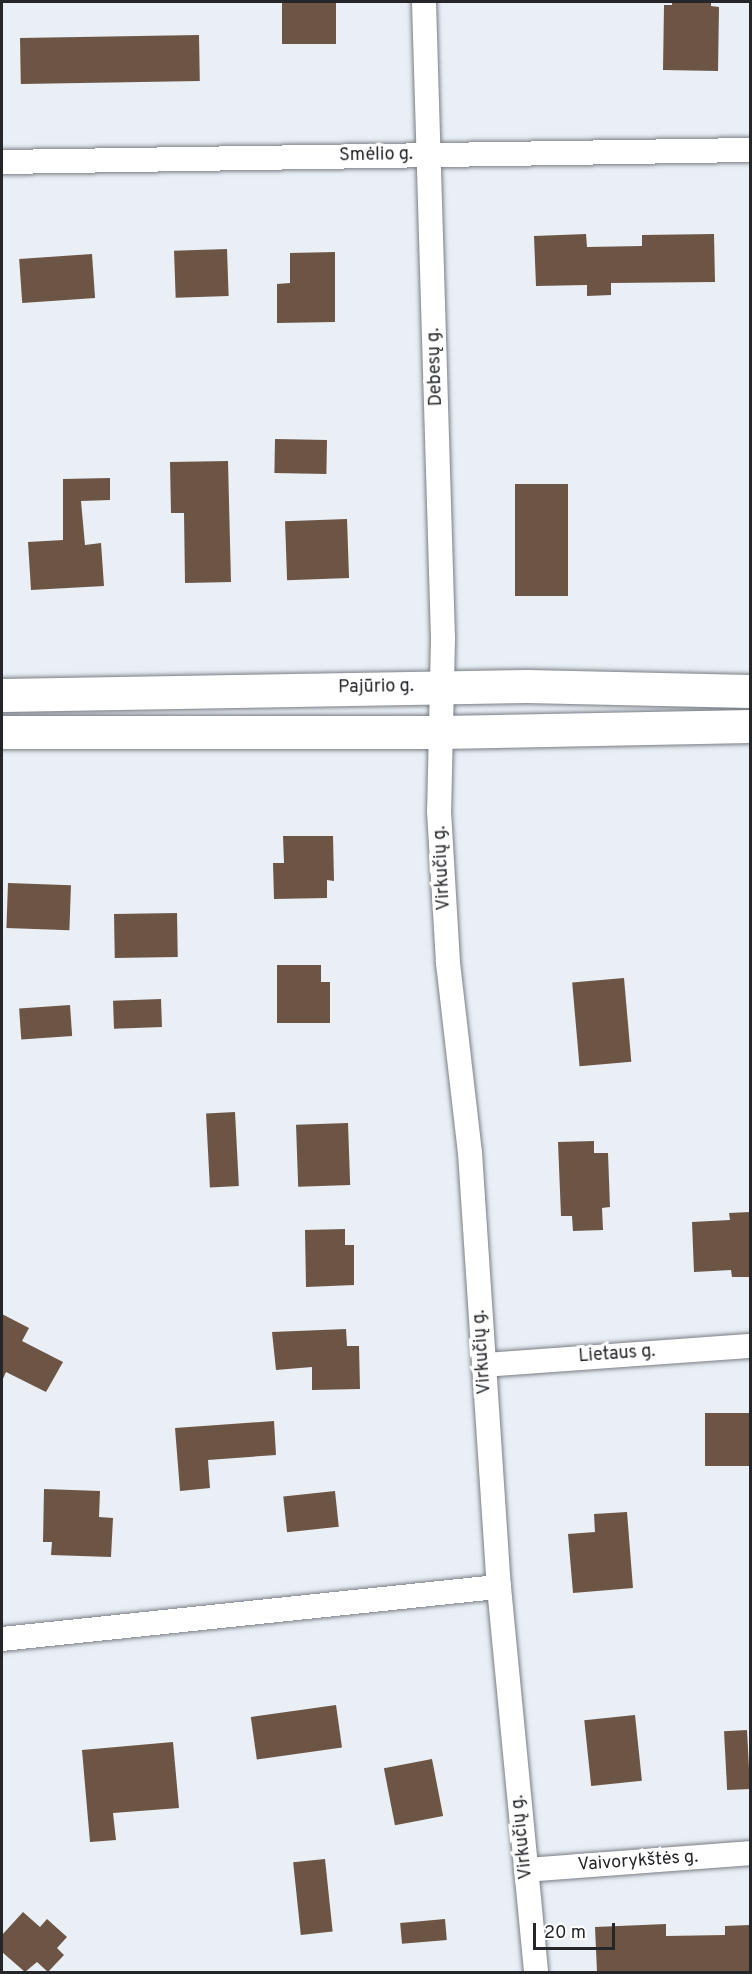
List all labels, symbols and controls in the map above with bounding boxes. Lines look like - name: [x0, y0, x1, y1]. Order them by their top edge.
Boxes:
- street label: Smėlio g.: [339, 145, 413, 167]
- street label: Debesų g.: [424, 327, 448, 407]
- street label: Pajūrio g.: [338, 677, 414, 699]
- street label: Virkučių g.: [430, 825, 456, 911]
- street label: Virkučių g.: [469, 1309, 497, 1395]
- street label: Lietaus g.: [578, 1342, 656, 1368]
- street label: Virkučių g.: [508, 1794, 538, 1880]
- street label: Vaivorykštės g.: [577, 1847, 699, 1877]
- scale bar: [536, 1911, 618, 1949]
- text: 20 m: [544, 1922, 586, 1945]

